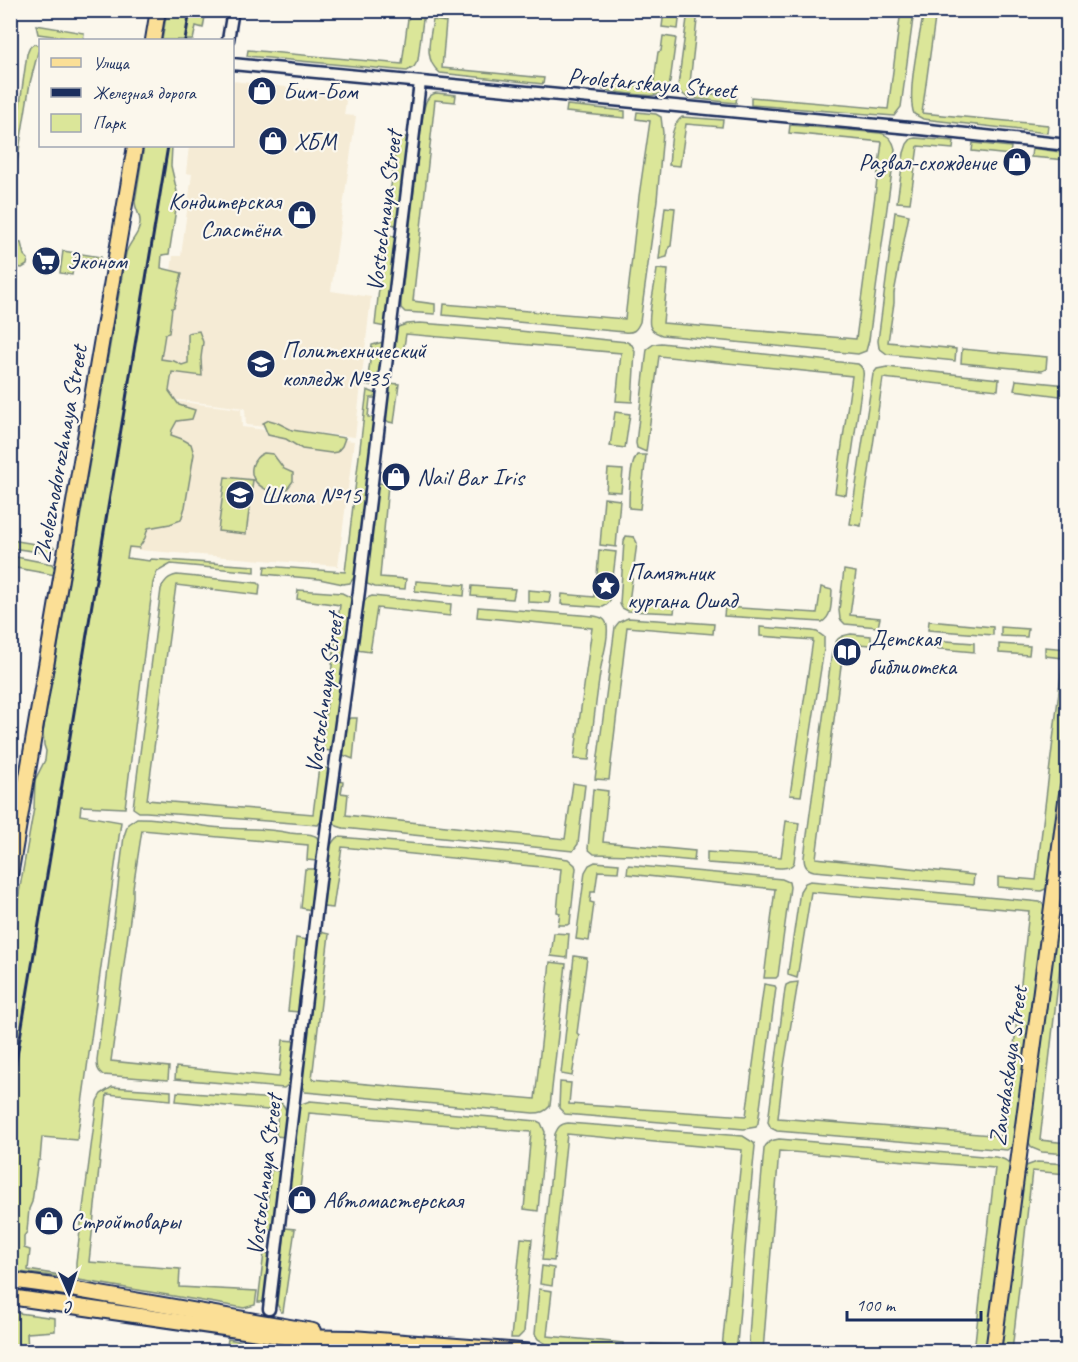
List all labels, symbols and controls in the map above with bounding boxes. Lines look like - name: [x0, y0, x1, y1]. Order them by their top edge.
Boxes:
- legend: [39, 39, 234, 147]
- text: Улица: [93, 52, 130, 74]
- street label: Proletarskaya Street: [567, 61, 739, 105]
- shop icon: Бим-Бом: [246, 75, 278, 107]
- place label: Бим-Бом: [283, 76, 359, 106]
- text: Железная дорога: [93, 82, 197, 105]
- text: Парк: [93, 112, 127, 134]
- shop icon: ХБМ: [257, 125, 289, 157]
- place label: ХБМ: [294, 126, 338, 156]
- street label: Vostochnaya Street: [359, 126, 409, 293]
- shop icon: Развал-схождение: [1001, 146, 1033, 178]
- place label: Развал-схождение: [858, 147, 998, 178]
- place label: Кондитерская Сластёна: [168, 186, 283, 244]
- shop icon: Кондитерская Сластёна: [286, 199, 318, 231]
- supermarket icon: Эконом: [30, 245, 62, 277]
- place label: Эконом: [67, 246, 128, 276]
- place label: Политехнический колледж №35: [282, 335, 428, 393]
- street label: Zheleznodorozhnaya Street: [26, 341, 94, 565]
- school or university icon: Политехнический колледж №35: [245, 348, 277, 380]
- shop icon: Nail Bar Iris: [380, 461, 412, 493]
- place label: Nail Bar Iris: [417, 462, 527, 492]
- school or university icon: Школа №15: [224, 479, 256, 511]
- place label: Школа №15: [261, 480, 362, 510]
- place label: Памятник кургана Ошад: [627, 557, 740, 615]
- place icon: Памятник кургана Ошад: [590, 570, 622, 602]
- street label: Vostochnaya Street: [298, 608, 351, 775]
- place label: Детская библиотека: [868, 623, 957, 681]
- library icon: Детская библиотека: [831, 636, 863, 668]
- street label: Zavodaskaya Street: [982, 982, 1034, 1148]
- street label: Vostochnaya Street: [239, 1090, 289, 1257]
- shop icon: Автомастерская: [286, 1184, 318, 1216]
- place label: Автомастерская: [323, 1185, 464, 1215]
- shop icon: Стройтовары: [33, 1205, 65, 1237]
- place label: Стройтовары: [70, 1206, 183, 1236]
- north arrow: [39, 1263, 99, 1323]
- scale bar: [847, 1284, 980, 1322]
- text: 100 m: [856, 1294, 897, 1316]
- text: С: [63, 1297, 74, 1317]

